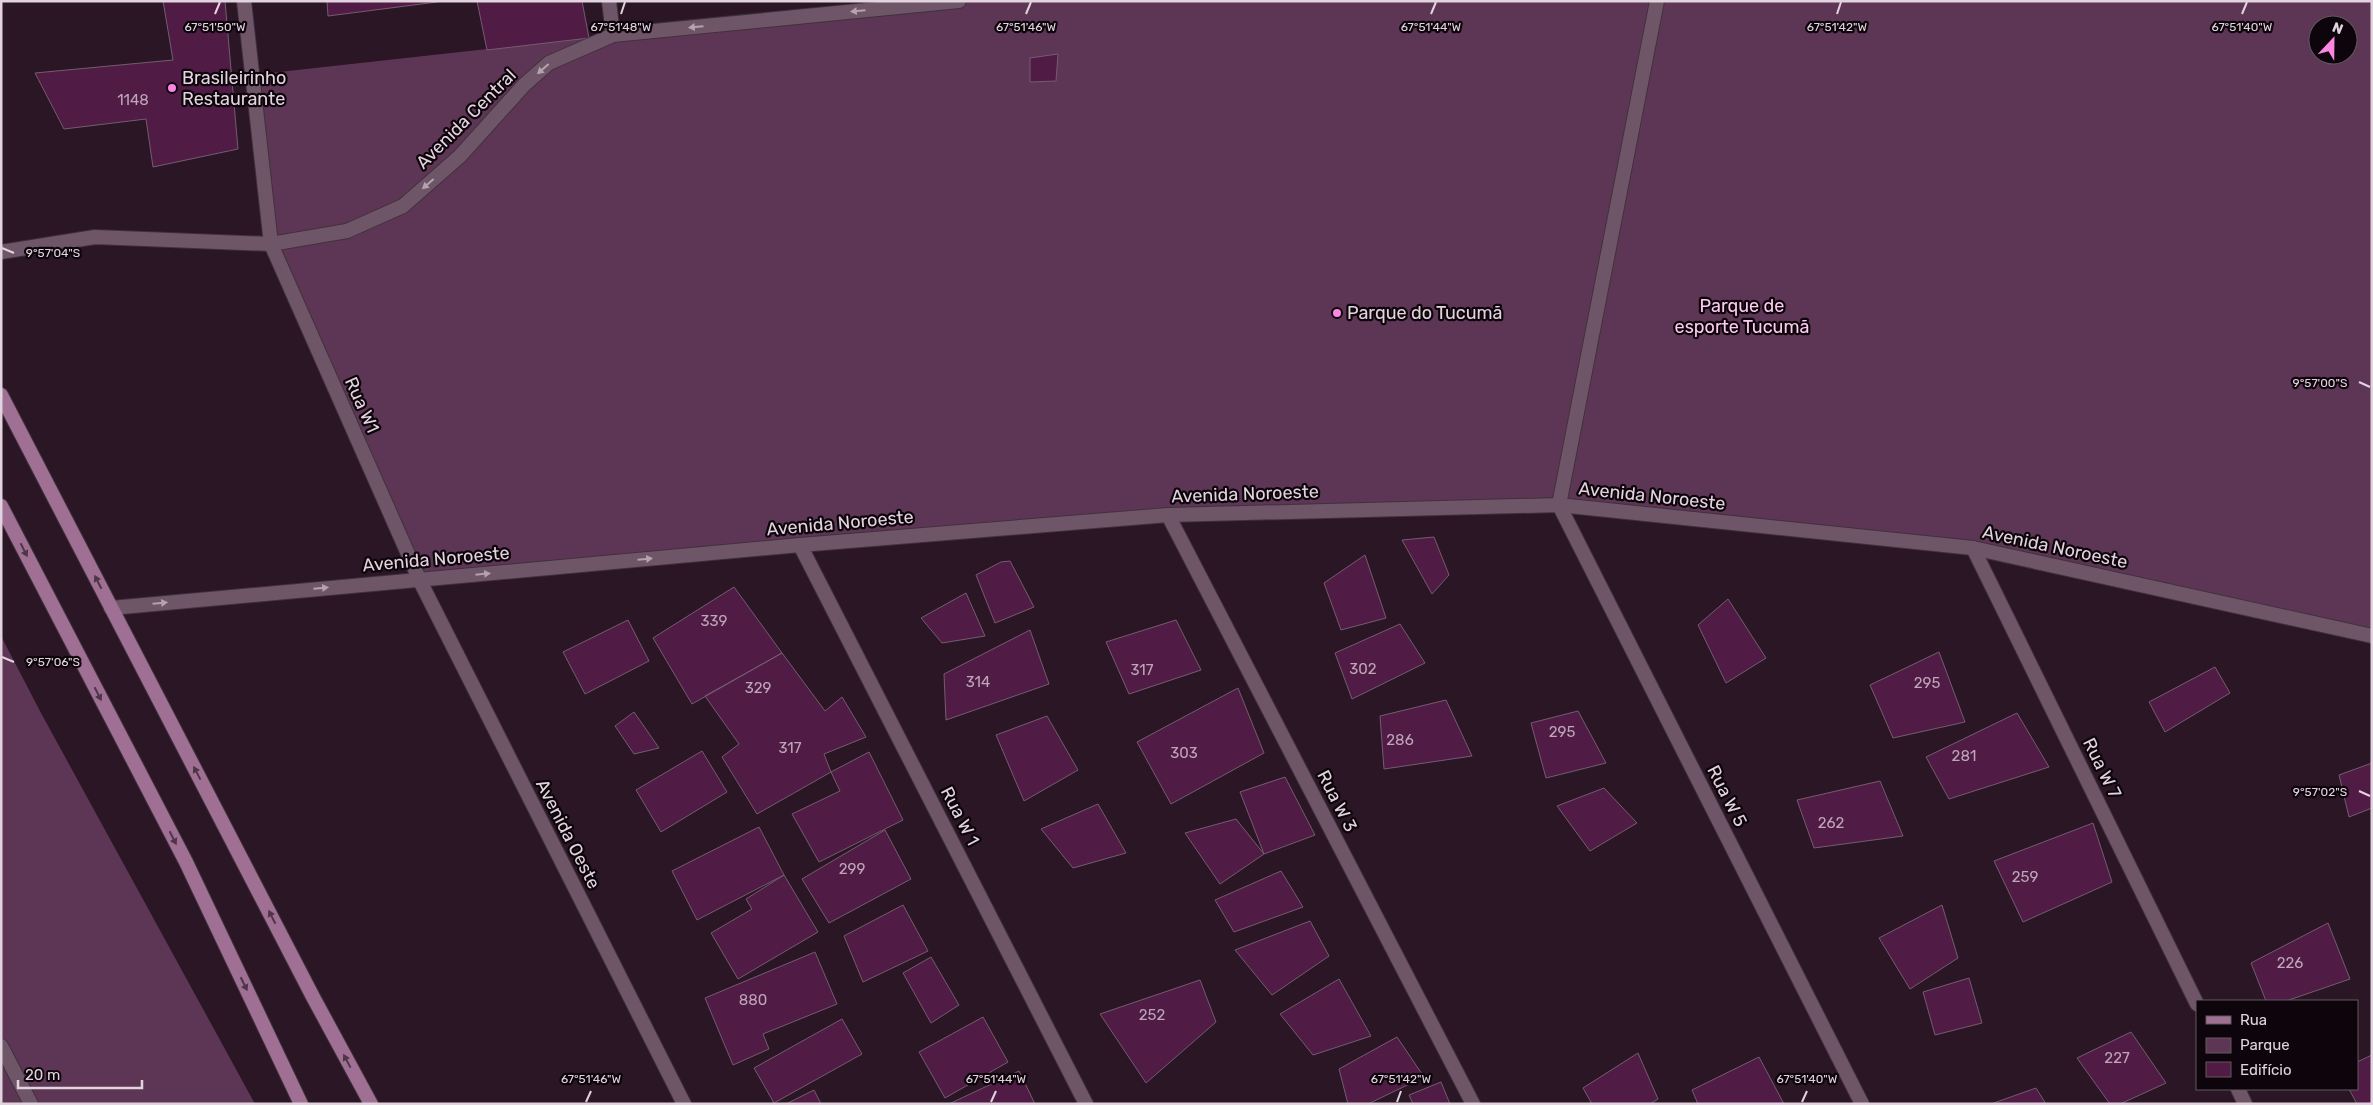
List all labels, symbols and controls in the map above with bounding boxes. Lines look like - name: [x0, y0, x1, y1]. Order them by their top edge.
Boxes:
- one-way arrow: [850, 7, 866, 15]
- north arrow: [2308, 15, 2358, 65]
- text: N: [2330, 19, 2346, 38]
- text: 67°51'50"W: [184, 20, 246, 34]
- text: 67°51'48"W: [591, 20, 652, 34]
- text: 67°51'46"W: [996, 20, 1056, 34]
- text: 67°51'44"W: [1401, 20, 1462, 34]
- text: 67°51'42"W: [1807, 20, 1868, 34]
- text: 67°51'40"W: [2212, 20, 2273, 34]
- one-way arrow: [688, 23, 704, 31]
- one-way arrow: [537, 63, 549, 75]
- street label: Avenida Central: [411, 64, 521, 174]
- place label: Brasileirinho Restaurante: [182, 67, 286, 110]
- marker: Brasileirinho Restaurante: [166, 82, 178, 94]
- house number: 1148: [117, 91, 149, 109]
- one-way arrow: [422, 178, 434, 189]
- text: 9°57'04"S: [26, 246, 80, 260]
- park label: Parque de esporte Tucumã: [1675, 295, 1809, 338]
- place label: Parque do Tucumã: [1347, 302, 1503, 324]
- marker: Parque do Tucumã: [1331, 307, 1343, 319]
- street label: Rua W1: [340, 374, 384, 436]
- text: 9°57'00"S: [2293, 376, 2347, 390]
- street label: Avenida Noroeste: [1577, 477, 1727, 515]
- street label: Avenida Noroeste: [1171, 480, 1319, 508]
- street label: Avenida Noroeste: [765, 506, 915, 540]
- street label: Avenida Noroeste: [1980, 521, 2130, 573]
- one-way arrow: [20, 542, 28, 557]
- street label: Avenida Noroeste: [361, 542, 511, 576]
- one-way arrow: [637, 555, 653, 563]
- one-way arrow: [476, 570, 492, 578]
- one-way arrow: [94, 575, 102, 589]
- one-way arrow: [314, 584, 330, 592]
- one-way arrow: [152, 599, 168, 607]
- house number: 339: [701, 612, 728, 630]
- text: 9°57'06"S: [26, 655, 80, 669]
- house number: 302: [1349, 660, 1377, 678]
- house number: 317: [1131, 661, 1154, 679]
- house number: 314: [966, 673, 990, 691]
- house number: 295: [1914, 674, 1940, 692]
- house number: 329: [745, 679, 771, 697]
- one-way arrow: [94, 687, 102, 701]
- house number: 295: [1549, 723, 1575, 741]
- house number: 286: [1386, 731, 1414, 749]
- street label: Rua W 7: [2078, 734, 2126, 802]
- house number: 317: [779, 739, 802, 757]
- house number: 303: [1170, 744, 1198, 762]
- house number: 281: [1952, 747, 1976, 765]
- street label: Rua W 5: [1702, 762, 1752, 830]
- one-way arrow: [193, 765, 201, 780]
- street label: Rua W 3: [1312, 767, 1362, 835]
- street label: Avenida Oeste: [531, 776, 605, 892]
- street label: Rua W 1: [936, 783, 984, 849]
- text: 9°57'02"S: [2293, 785, 2347, 799]
- house number: 262: [1818, 814, 1845, 832]
- one-way arrow: [169, 831, 177, 845]
- house number: 299: [839, 860, 865, 878]
- house number: 259: [2012, 868, 2038, 886]
- one-way arrow: [268, 910, 276, 924]
- house number: 226: [2277, 954, 2303, 972]
- one-way arrow: [240, 977, 248, 992]
- house number: 880: [739, 991, 767, 1009]
- legend: [2196, 1000, 2358, 1090]
- house number: 252: [1139, 1006, 1165, 1024]
- text: Rua: [2240, 1011, 2267, 1029]
- text: Parque: [2240, 1036, 2290, 1054]
- house number: 227: [2104, 1049, 2130, 1067]
- one-way arrow: [343, 1054, 352, 1068]
- scale bar: [18, 1058, 141, 1090]
- text: Edifício: [2240, 1061, 2292, 1079]
- text: 20 m: [25, 1066, 60, 1084]
- text: 67°51'46"W: [561, 1072, 621, 1086]
- text: 67°51'44"W: [966, 1072, 1027, 1086]
- text: 67°51'42"W: [1371, 1072, 1432, 1086]
- text: 67°51'40"W: [1777, 1072, 1838, 1086]

